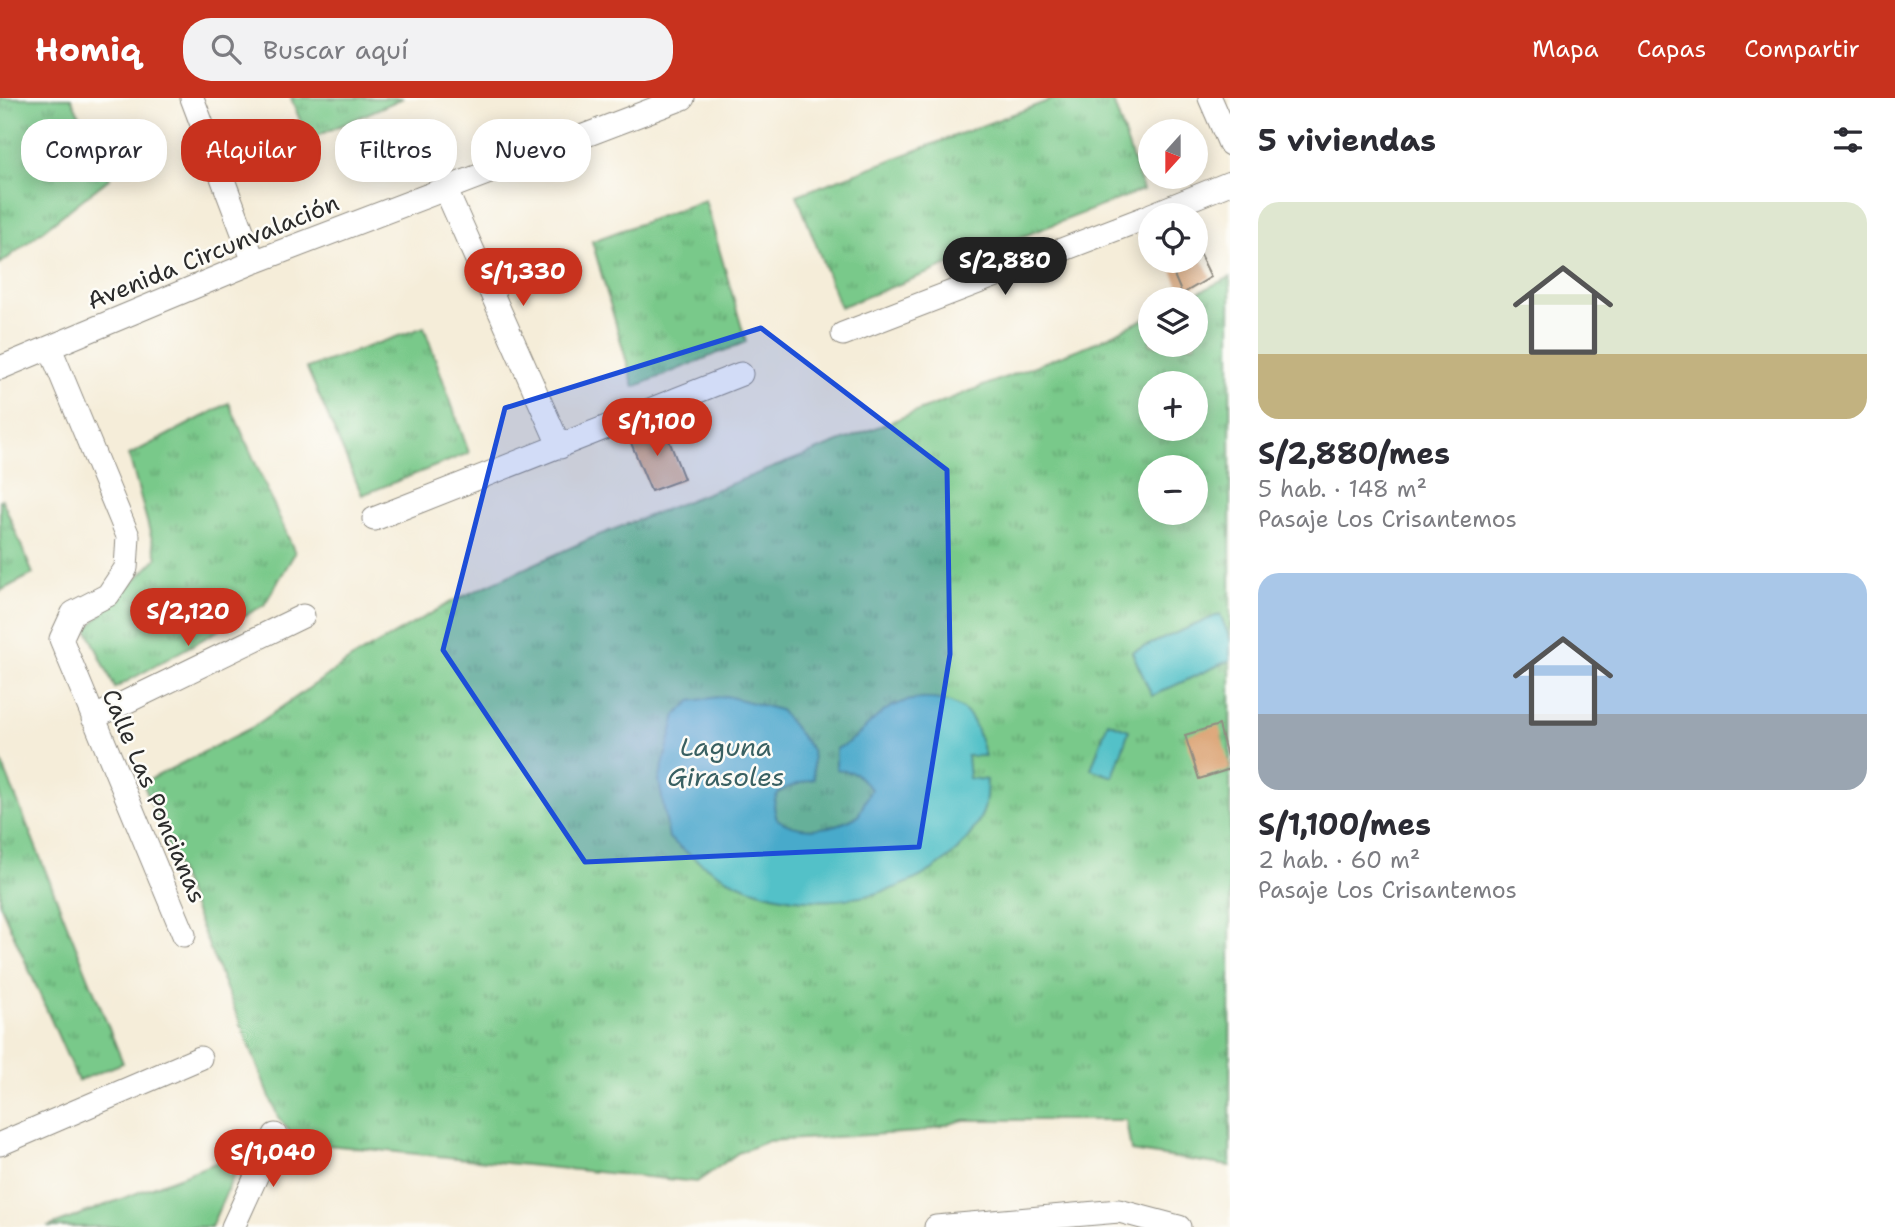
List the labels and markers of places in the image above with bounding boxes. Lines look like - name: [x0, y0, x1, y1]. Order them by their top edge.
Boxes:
- pin: S/2,880: [940, 238, 1070, 297]
- pin: S/1,330: [458, 248, 588, 308]
- pin: S/1,100: [592, 398, 722, 458]
- pin: S/2,120: [123, 588, 253, 648]
- pin: S/1,040: [208, 1130, 338, 1189]

